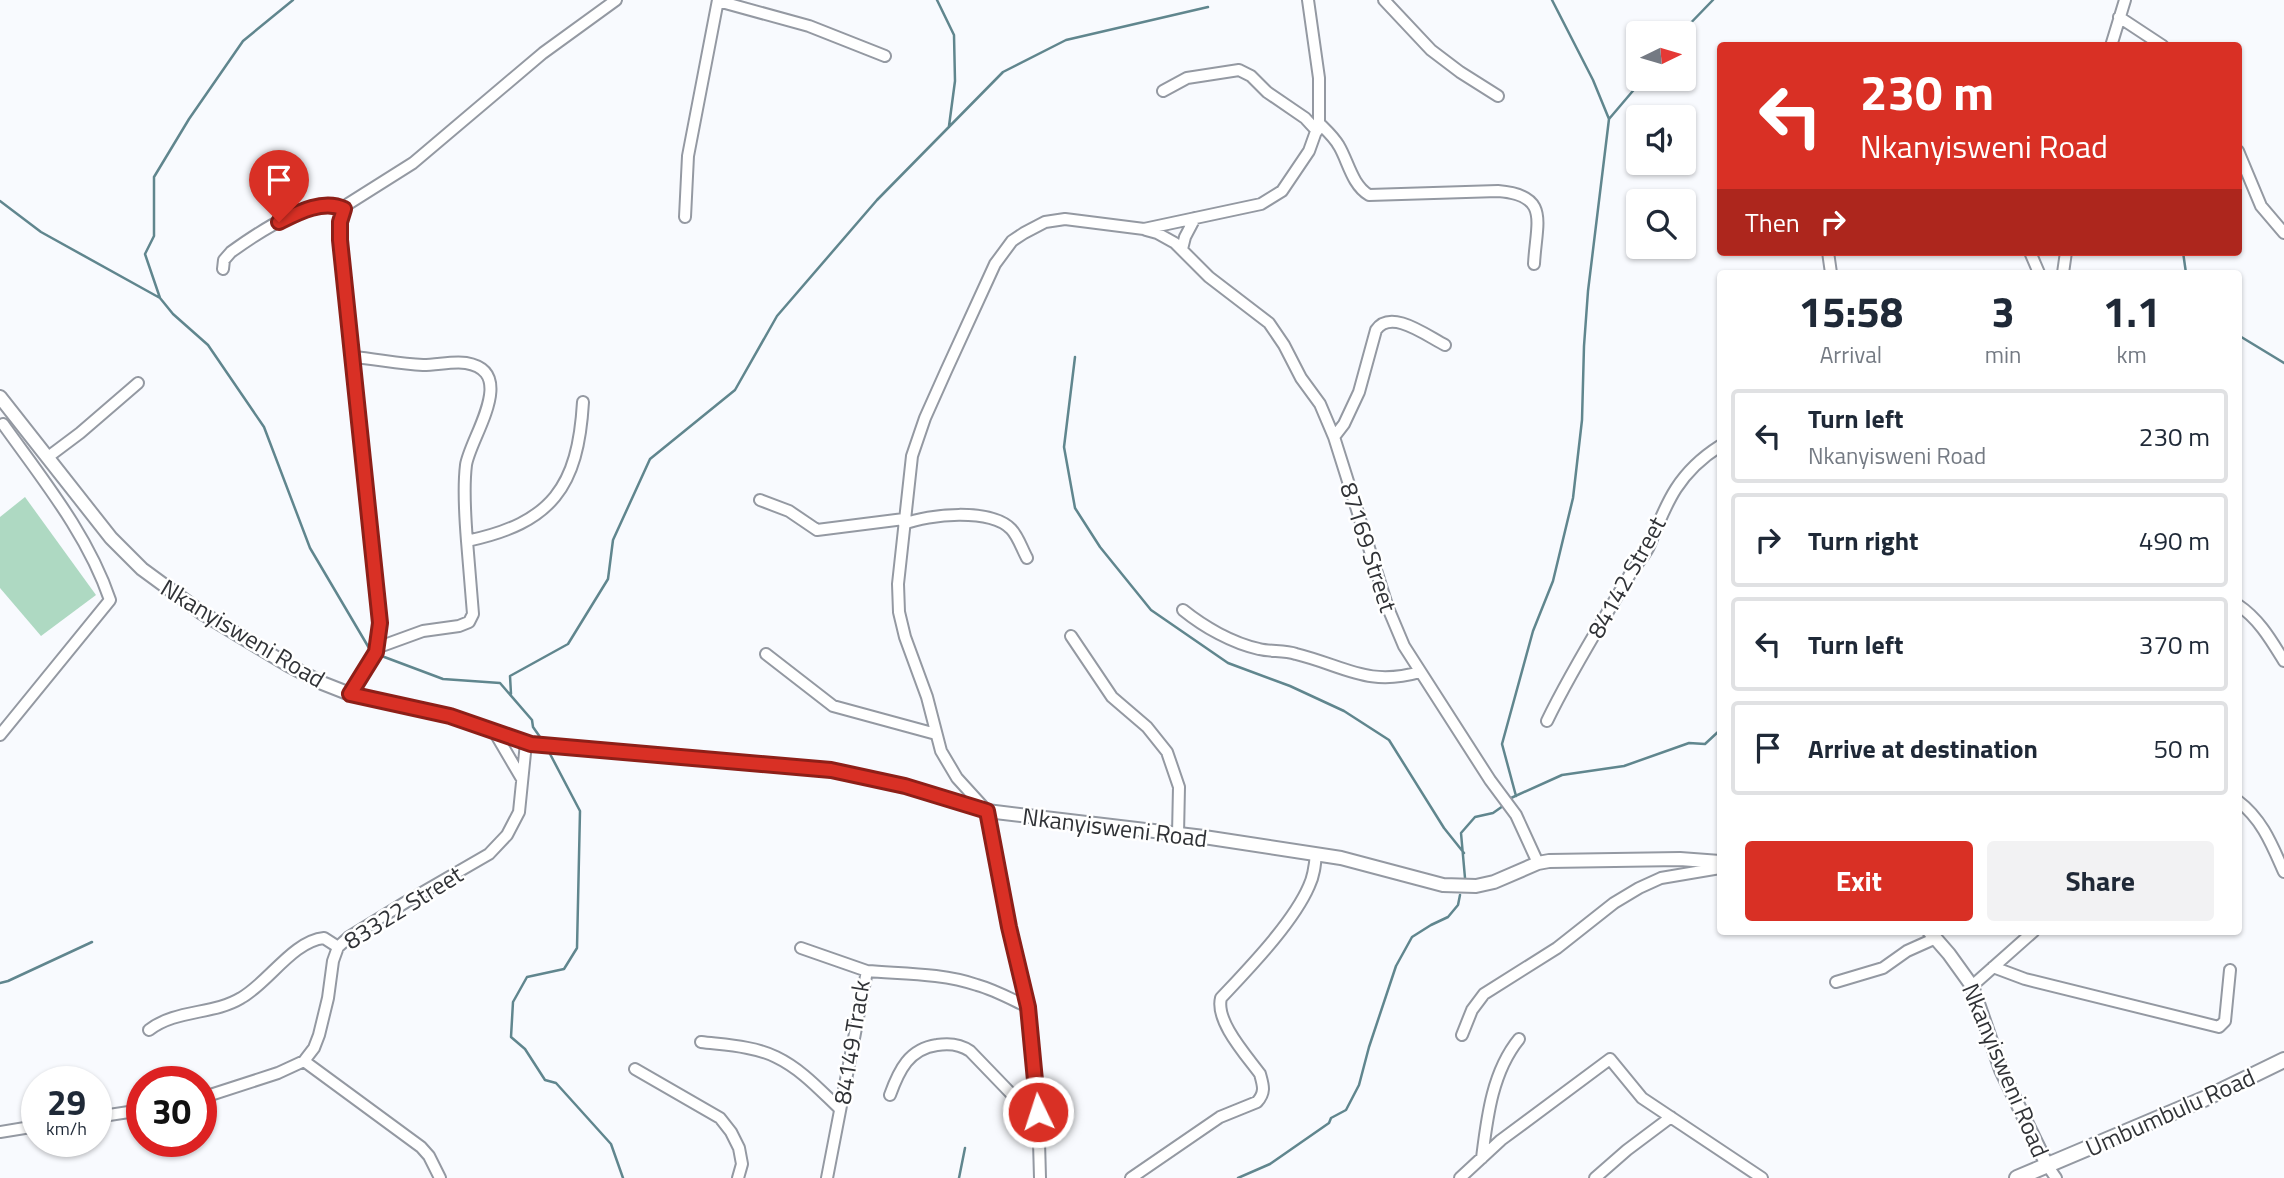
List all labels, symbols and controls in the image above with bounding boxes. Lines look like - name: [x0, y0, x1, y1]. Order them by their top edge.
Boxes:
- north arrow: [1626, 21, 1696, 91]
- map controls: [1626, 21, 1696, 259]
- text: 230 m: [1860, 54, 1994, 129]
- icon: left: [1745, 70, 1836, 161]
- button: sound: [1626, 105, 1696, 175]
- text: Nkanyisweni Road: [1860, 122, 2108, 170]
- pin: [249, 150, 309, 222]
- icon: arrive: [260, 161, 298, 199]
- button: search: [1626, 189, 1696, 259]
- text: Then: [1745, 203, 1800, 242]
- icon: right: [1814, 203, 1852, 241]
- text: 15:58: [1798, 279, 1903, 343]
- text: 3: [1991, 279, 2015, 343]
- text: 1.1: [2103, 279, 2161, 343]
- text: Arrival: [1820, 337, 1882, 372]
- text: min: [1985, 337, 2021, 372]
- text: km: [2117, 337, 2147, 372]
- text: Turn left: [1808, 399, 1903, 438]
- icon: left: [1749, 417, 1787, 455]
- text: 230 m: [2139, 417, 2210, 456]
- text: Nkanyisweni Road: [1808, 438, 1986, 473]
- street label: 87169 Street: [1331, 478, 1407, 617]
- street label: 84142 Street: [1578, 509, 1675, 644]
- icon: right: [1749, 521, 1787, 559]
- text: Turn right: [1808, 521, 1919, 560]
- text: 490 m: [2139, 521, 2210, 560]
- street label: Nkanyisweni Road: [154, 570, 332, 696]
- icon: left: [1749, 625, 1787, 663]
- text: Turn left: [1808, 625, 1903, 664]
- text: 370 m: [2139, 625, 2210, 664]
- icon: arrive: [1749, 729, 1787, 767]
- text: Arrive at destination: [1808, 729, 2038, 768]
- text: 50 m: [2153, 729, 2210, 768]
- street label: Nkanyisweni Road: [1020, 798, 1210, 856]
- button: Exit: [1745, 841, 1973, 921]
- button: Share: [1987, 841, 2214, 921]
- street label: 83322 Street: [336, 856, 470, 958]
- street label: 84149 Track: [823, 977, 879, 1107]
- street label: Nkanyisweni Road: [1953, 977, 2059, 1163]
- street label: Umbumbulu Road: [2080, 1059, 2260, 1165]
- speed limit sign: 30: [126, 1066, 217, 1157]
- text: 29: [47, 1075, 86, 1129]
- position arrow: [1001, 1075, 1075, 1149]
- text: km/h: [46, 1115, 87, 1142]

